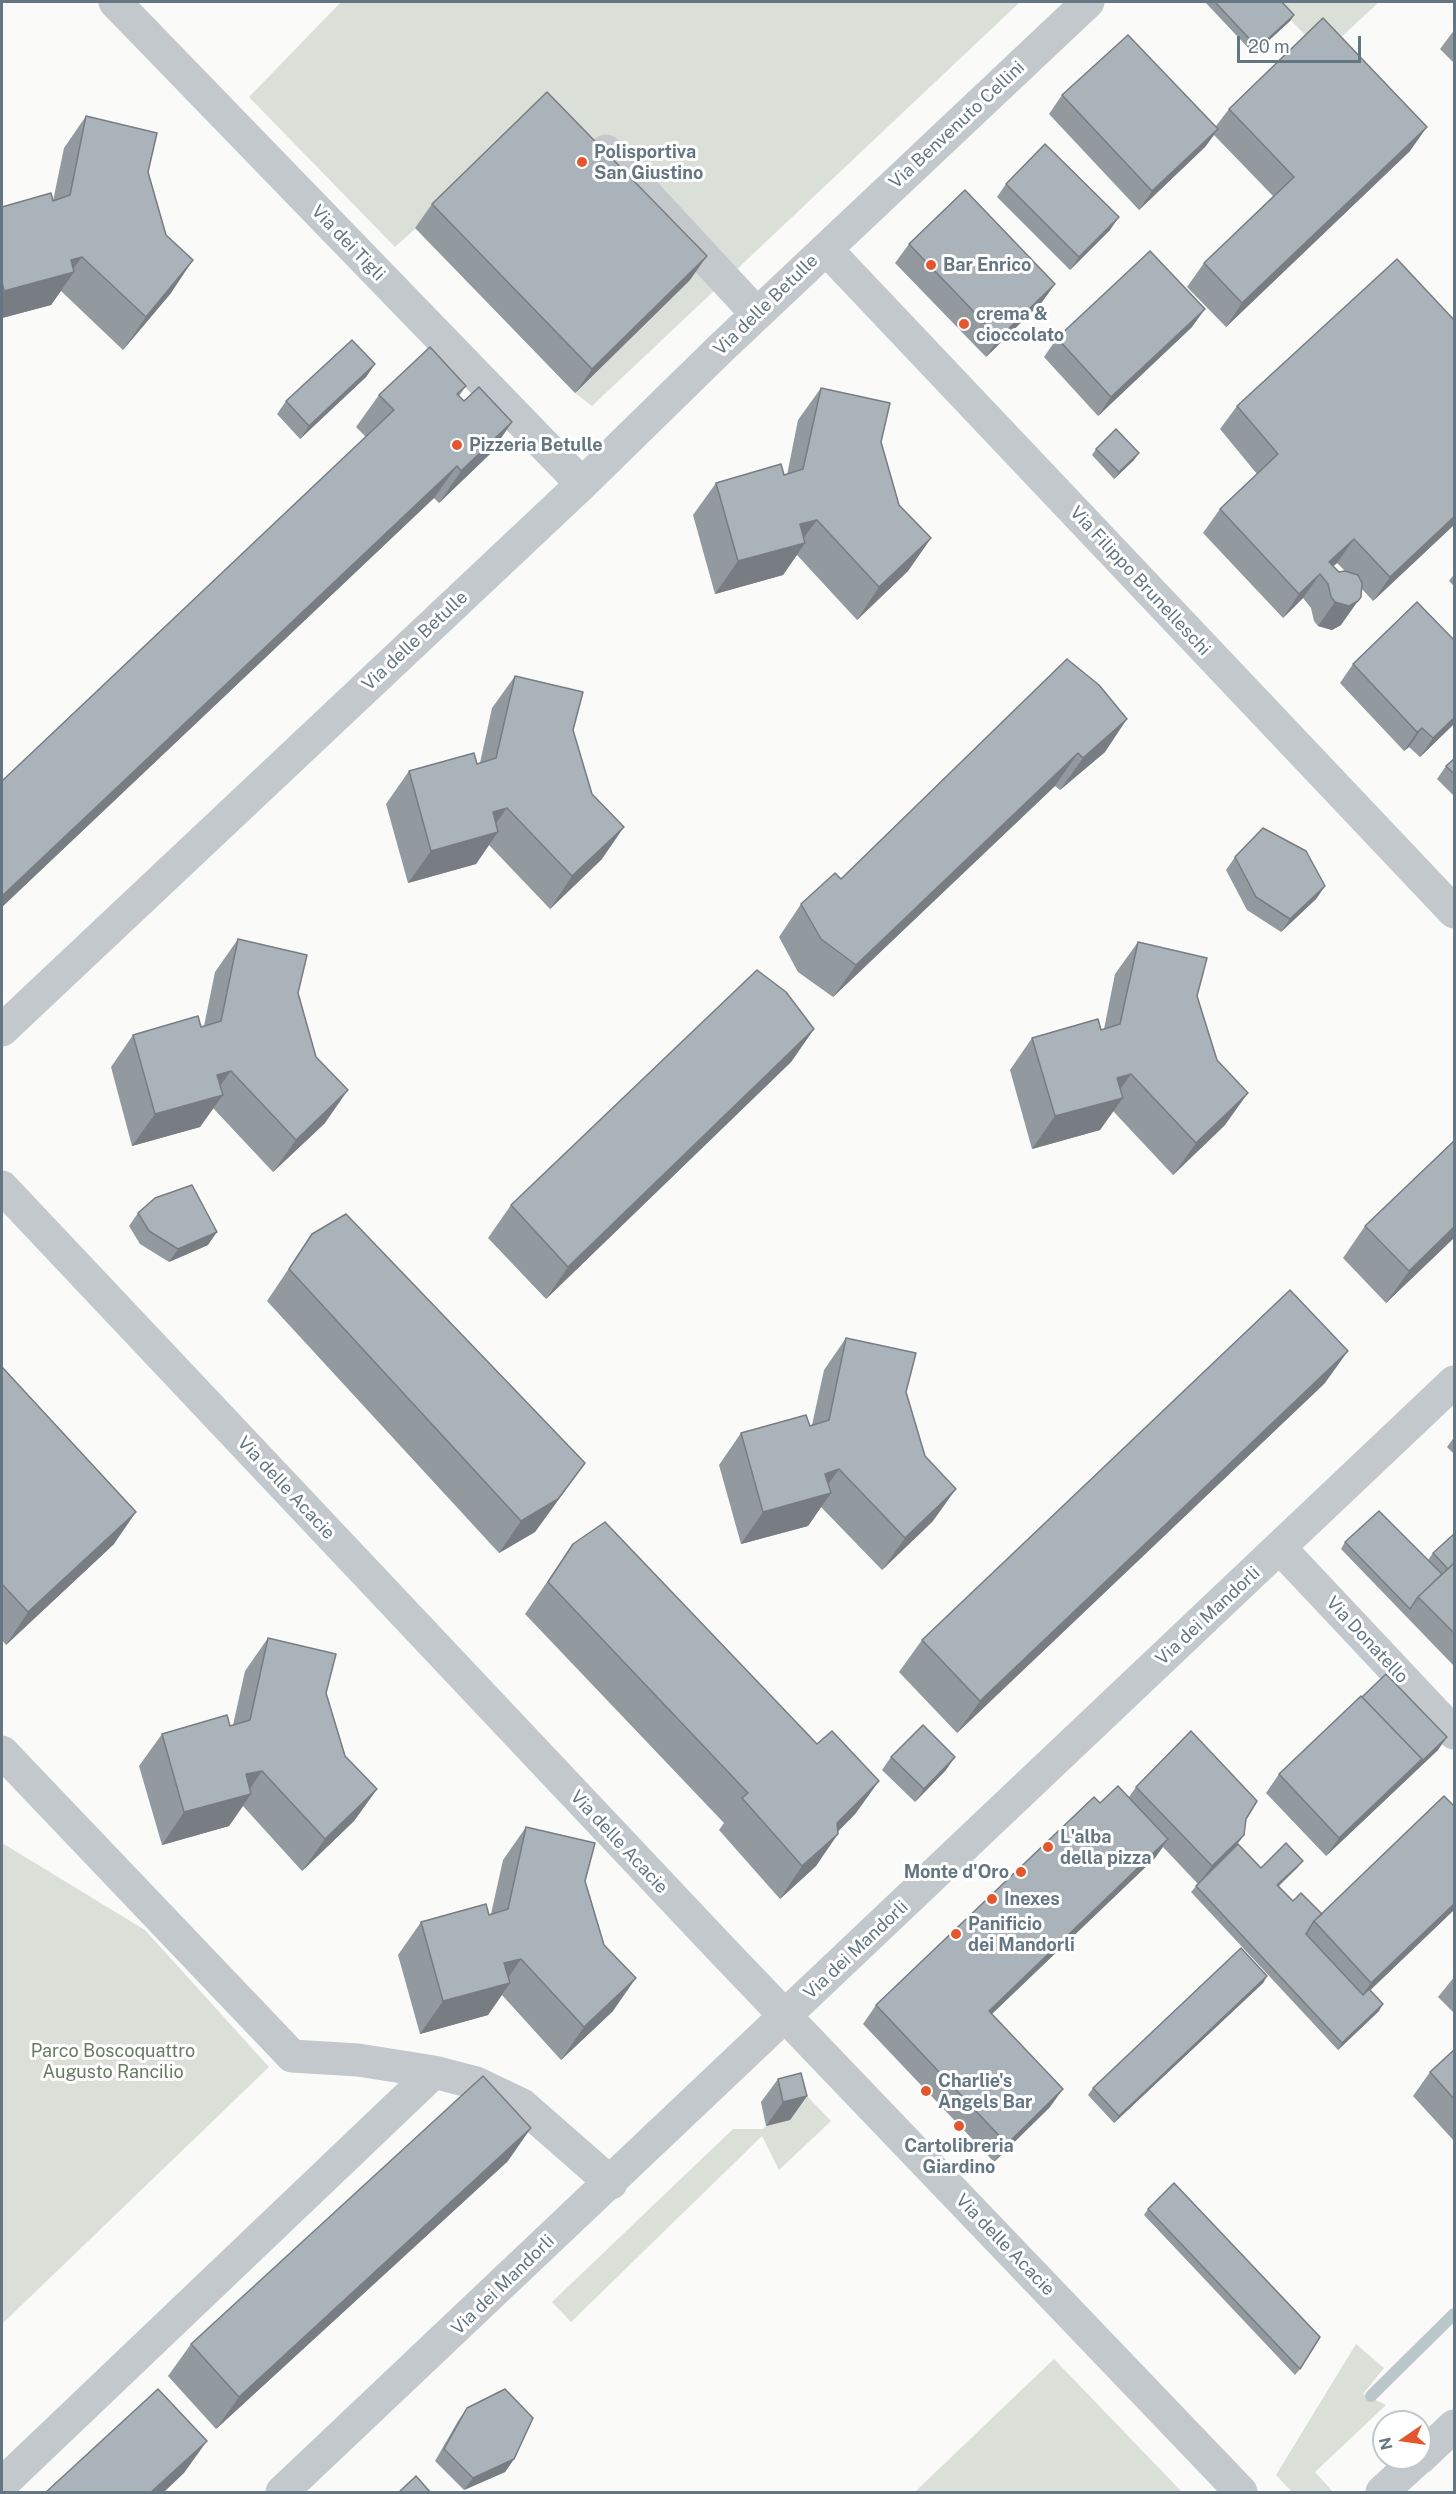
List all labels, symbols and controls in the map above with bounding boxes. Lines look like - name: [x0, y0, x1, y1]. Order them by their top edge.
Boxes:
- scale bar: [1240, 24, 1364, 62]
- text: 20 m: [1248, 36, 1290, 57]
- street label: Via Benvenuto Cellini: [885, 57, 1029, 193]
- place label: Polisportiva San Giustino: [594, 141, 703, 184]
- marker: Polisportiva San Giustino: [575, 155, 589, 169]
- street label: Via dei Tigli: [307, 201, 389, 285]
- street label: Via delle Betulle: [709, 250, 823, 360]
- place label: Bar Enrico: [943, 254, 1031, 276]
- marker: Bar Enrico: [924, 258, 938, 272]
- place label: crema & cioccolato: [976, 303, 1064, 346]
- marker: crema & cioccolato: [957, 317, 971, 331]
- place label: Pizzeria Betulle: [469, 434, 603, 456]
- marker: Pizzeria Betulle: [450, 438, 464, 452]
- street label: Via Filippo Brunelleschi: [1065, 502, 1215, 660]
- street label: Via delle Betulle: [358, 587, 472, 695]
- street label: Via delle Acacie: [233, 1432, 339, 1544]
- street label: Via dei Mandorli: [1151, 1562, 1265, 1670]
- street label: Via Donatello: [1321, 1592, 1413, 1688]
- street label: Via delle Acacie: [566, 1786, 672, 1898]
- place label: L'alba della pizza: [1060, 1826, 1151, 1868]
- marker: L'alba della pizza: [1041, 1840, 1055, 1854]
- place label: Monte d'Oro: [904, 1861, 1009, 1883]
- marker: Monte d'Oro: [1014, 1865, 1028, 1879]
- place label: Inexes: [1004, 1888, 1060, 1910]
- marker: Inexes: [985, 1892, 999, 1906]
- street label: Via dei Mandorli: [799, 1896, 913, 2004]
- place label: Panificio dei Mandorli: [968, 1913, 1075, 1956]
- marker: Panificio dei Mandorli: [949, 1927, 963, 1941]
- park label: Parco Boscoquattro Augusto Rancilio: [31, 2040, 195, 2082]
- place label: Charlie's Angels Bar: [938, 2070, 1032, 2112]
- marker: Charlie's Angels Bar: [919, 2084, 933, 2098]
- marker: Cartolibreria Giardino: [952, 2119, 966, 2133]
- place label: Cartolibreria Giardino: [904, 2135, 1014, 2178]
- street label: Via delle Acacie: [951, 2190, 1059, 2300]
- street label: Via dei Mandorli: [447, 2230, 559, 2340]
- north arrow: [1372, 2410, 1432, 2470]
- text: N: [1375, 2435, 1397, 2452]

